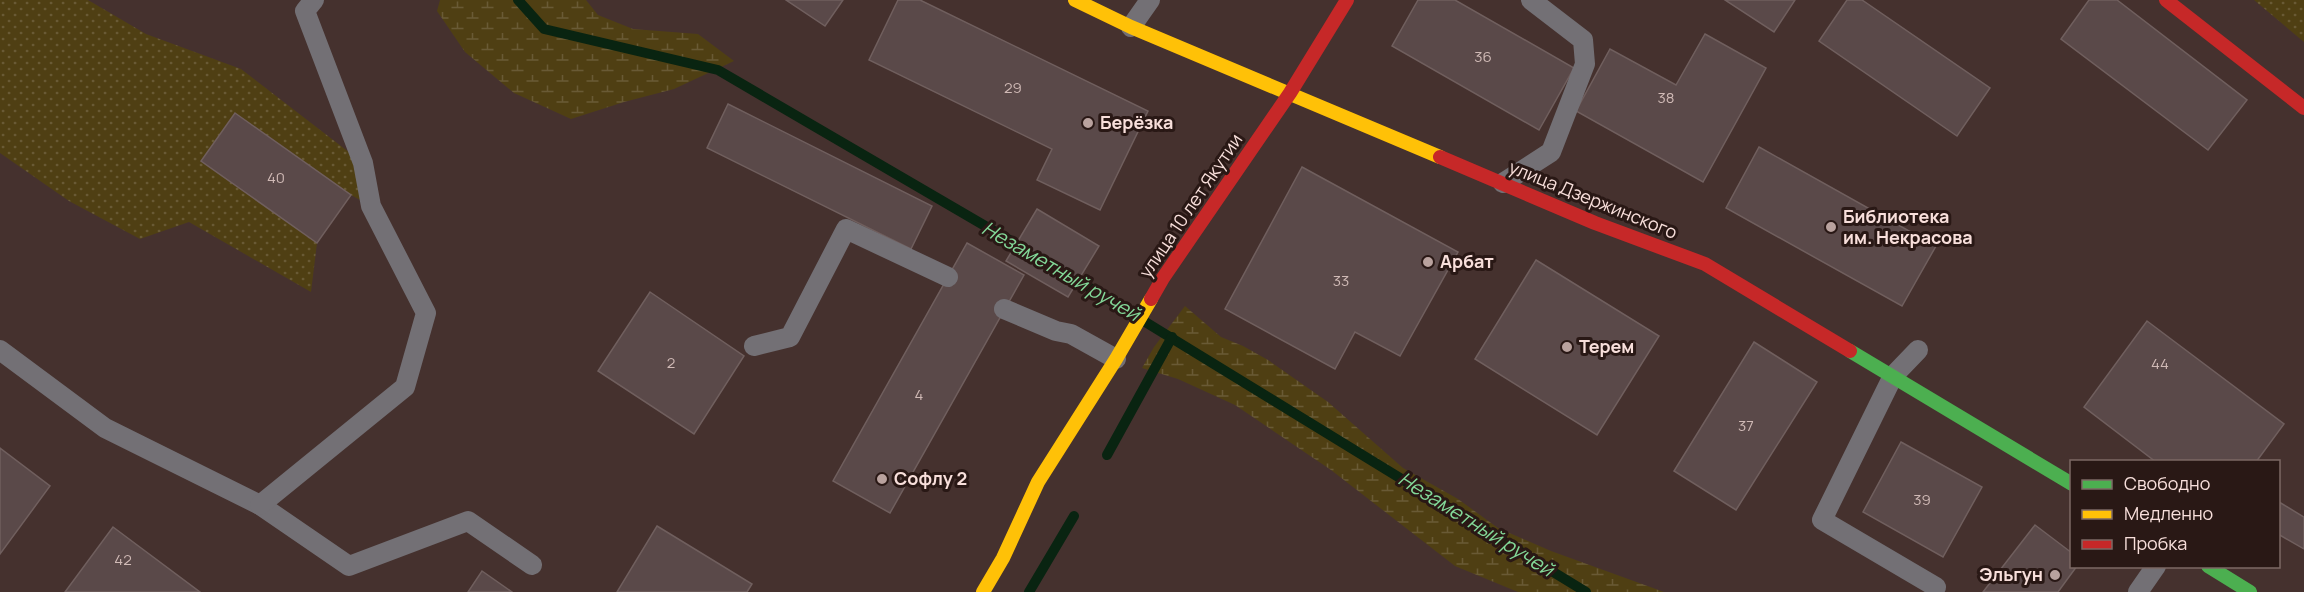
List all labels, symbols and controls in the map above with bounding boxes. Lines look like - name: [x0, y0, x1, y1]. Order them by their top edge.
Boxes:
- house number: 36: [1474, 46, 1492, 67]
- house number: 29: [1004, 77, 1022, 98]
- house number: 38: [1657, 87, 1675, 108]
- place label: Берёзка: [1100, 110, 1173, 134]
- marker: Берёзка: [1081, 116, 1095, 130]
- street label: улица 10 лет Якутии: [1133, 129, 1247, 282]
- street label: улица Дзержинского: [1506, 154, 1681, 244]
- house number: 40: [267, 167, 285, 188]
- place label: Библиотека им. Некрасова: [1843, 204, 1973, 249]
- water label: Незаметный ручей: [977, 214, 1147, 328]
- marker: Библиотека им. Некрасова: [1824, 220, 1838, 234]
- place label: Арбат: [1440, 249, 1494, 273]
- marker: Арбат: [1421, 255, 1435, 269]
- house number: 33: [1333, 270, 1349, 291]
- place label: Терем: [1579, 334, 1634, 358]
- marker: Терем: [1560, 340, 1574, 354]
- house number: 2: [667, 352, 675, 373]
- house number: 44: [2151, 353, 2169, 374]
- house number: 4: [915, 384, 924, 405]
- house number: 37: [1738, 415, 1754, 436]
- legend: [2070, 460, 2280, 568]
- water label: Незаметный ручей: [1394, 465, 1560, 583]
- place label: Софлу 2: [894, 466, 967, 490]
- text: Свободно: [2124, 471, 2210, 495]
- marker: Софлу 2: [875, 472, 889, 486]
- house number: 39: [1913, 489, 1931, 510]
- text: Медленно: [2124, 501, 2213, 525]
- text: Пробка: [2124, 531, 2187, 555]
- house number: 42: [114, 549, 132, 570]
- place label: Эльгун: [1979, 562, 2043, 586]
- marker: Эльгун: [2048, 568, 2062, 582]

